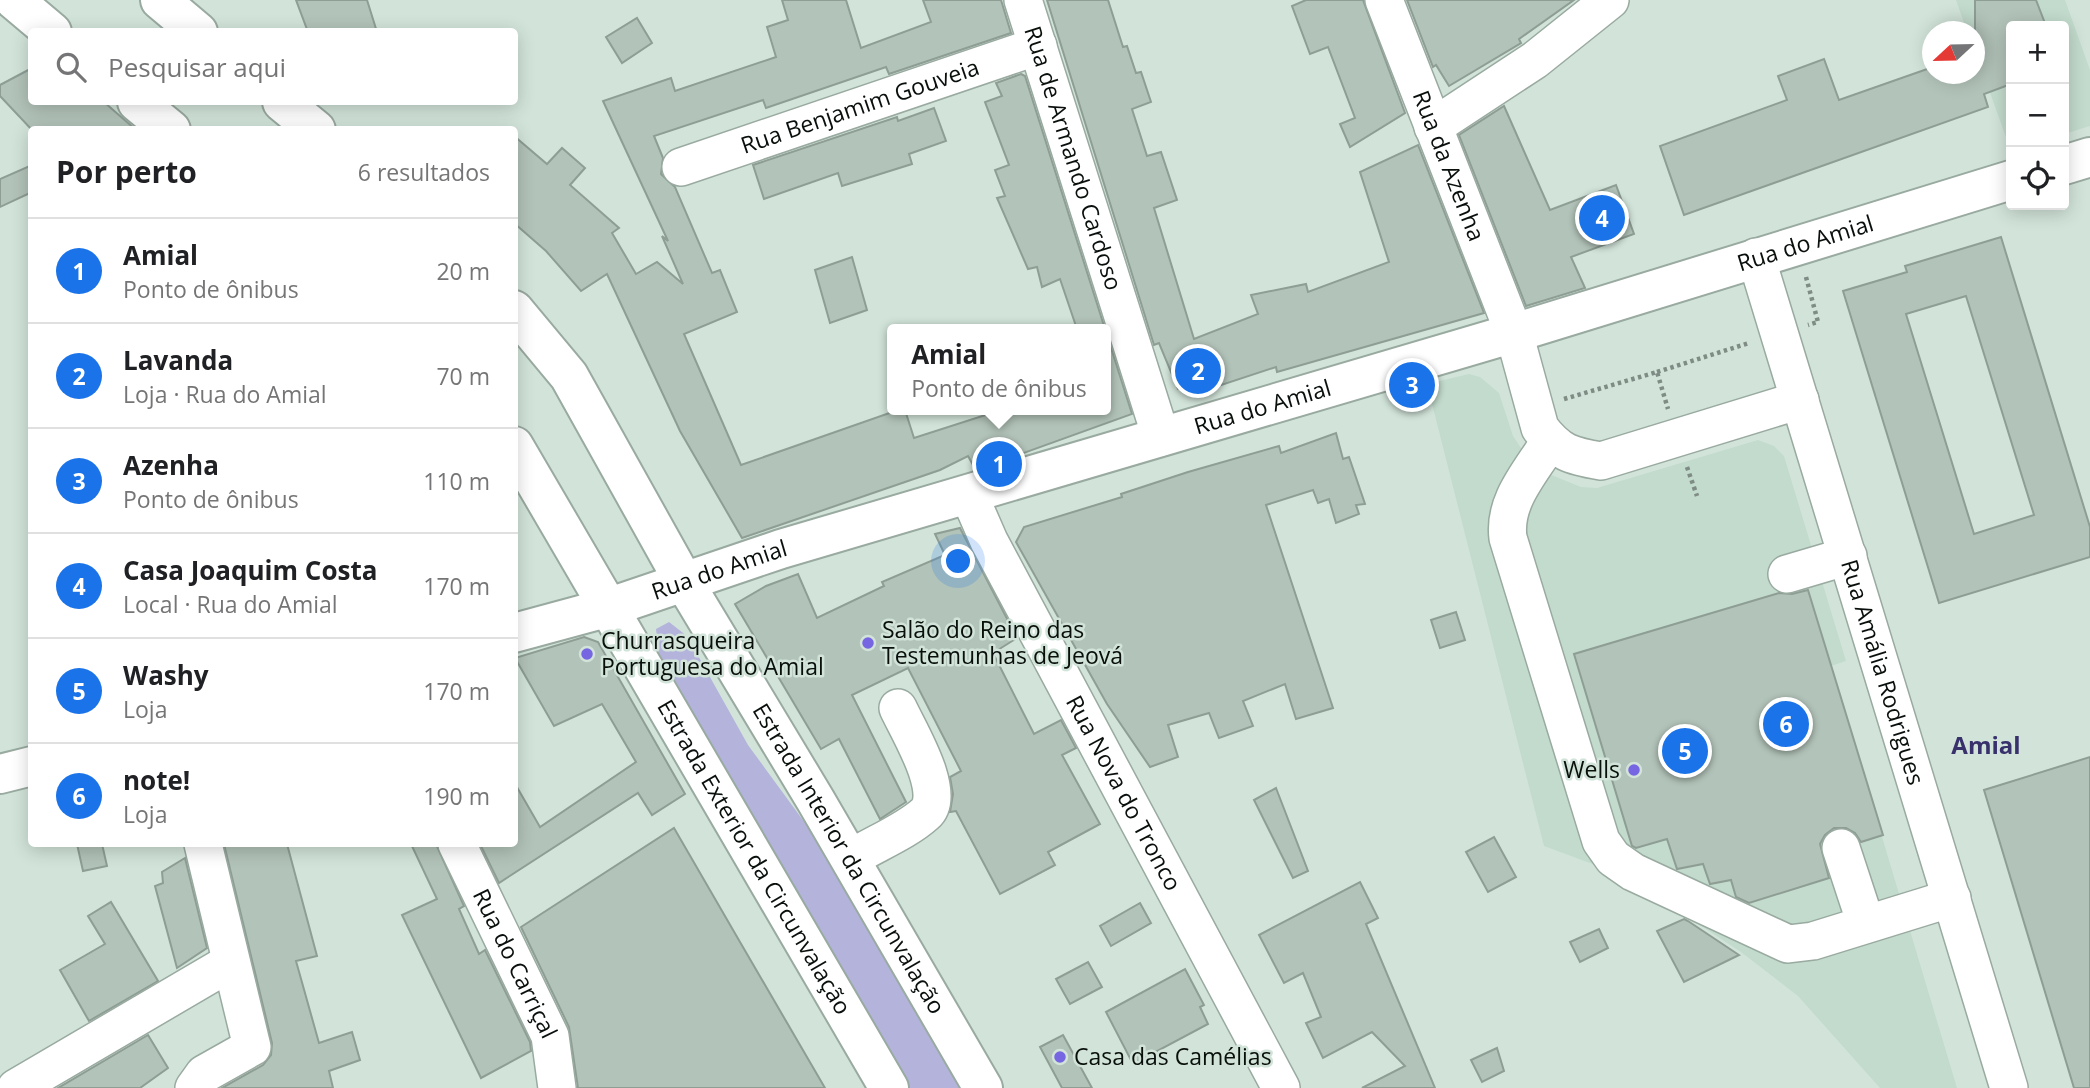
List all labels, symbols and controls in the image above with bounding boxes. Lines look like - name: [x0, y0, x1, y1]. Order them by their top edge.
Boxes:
- north arrow: [1922, 21, 1985, 84]
- map controls: [2006, 21, 2069, 210]
- button: +: [2006, 21, 2069, 84]
- street label: Rua de Armando Cardoso: [1017, 22, 1131, 294]
- search box: [28, 28, 518, 105]
- icon: search: [52, 48, 90, 86]
- text: Pesquisar aqui: [108, 49, 286, 85]
- street label: Rua Benjamim Gouveia: [736, 50, 983, 161]
- button: −: [2006, 84, 2069, 147]
- street label: Rua da Azenha: [1406, 85, 1494, 245]
- button: locate: [2006, 147, 2069, 210]
- text: Por perto: [56, 151, 197, 192]
- text: 6 resultados: [358, 156, 490, 188]
- pin: 4: [1579, 192, 1625, 244]
- street label: Rua do Amial: [1733, 206, 1877, 278]
- text: Amial: [123, 237, 198, 273]
- text: 1: [72, 255, 86, 287]
- text: 20 m: [436, 255, 490, 287]
- text: Ponto de ônibus: [123, 273, 299, 305]
- popup: [887, 324, 1111, 415]
- text: Amial: [911, 336, 986, 372]
- text: Lavanda: [123, 342, 233, 378]
- pin: 2: [1175, 345, 1221, 397]
- pin: 3: [1389, 359, 1435, 411]
- text: 2: [72, 360, 86, 392]
- text: 70 m: [436, 360, 490, 392]
- street label: Rua do Amial: [1190, 371, 1334, 441]
- text: Ponto de ônibus: [911, 372, 1087, 404]
- text: Loja · Rua do Amial: [123, 378, 327, 410]
- pin: 1: [976, 438, 1022, 490]
- text: Azenha: [123, 447, 219, 483]
- text: 3: [72, 465, 86, 497]
- text: 110 m: [423, 465, 490, 497]
- text: Ponto de ônibus: [123, 483, 299, 515]
- street label: Rua do Amial: [647, 531, 791, 607]
- your location: [941, 544, 975, 578]
- text: Casa Joaquim Costa: [123, 552, 377, 588]
- street label: Rua Amália Rodrigues: [1834, 555, 1933, 788]
- text: 4: [72, 570, 86, 602]
- text: 170 m: [423, 570, 490, 602]
- text: Local · Rua do Amial: [123, 588, 338, 620]
- place label: Salão do Reino das Testemunhas de Jeová: [882, 613, 1123, 671]
- place label: Churrasqueira Portuguesa do Amial: [601, 624, 824, 682]
- marker: Salão do Reino das Testemunhas de Jeová: [860, 635, 876, 651]
- marker: Churrasqueira Portuguesa do Amial: [579, 646, 595, 662]
- text: Washy: [123, 657, 209, 693]
- text: 5: [72, 675, 86, 707]
- text: 170 m: [423, 675, 490, 707]
- street label: Rua Nova do Tronco: [1059, 689, 1190, 896]
- text: Loja: [123, 693, 167, 725]
- street label: Estrada Exterior da Circunvalação: [650, 693, 859, 1020]
- street label: Estrada Interior da Circunvalação: [746, 697, 954, 1020]
- pin: 6: [1763, 698, 1809, 750]
- pin: 5: [1662, 725, 1708, 777]
- district label: Amial: [1951, 728, 2021, 761]
- place label: Wells: [1563, 753, 1620, 785]
- text: note!: [123, 762, 190, 798]
- marker: Wells: [1626, 762, 1642, 778]
- text: 6: [72, 780, 86, 812]
- text: 190 m: [423, 780, 490, 812]
- text: Loja: [123, 798, 167, 830]
- street label: Rua do Carriçal: [466, 883, 566, 1043]
- place label: Casa das Camélias: [1074, 1040, 1272, 1072]
- marker: Casa das Camélias: [1052, 1049, 1068, 1065]

